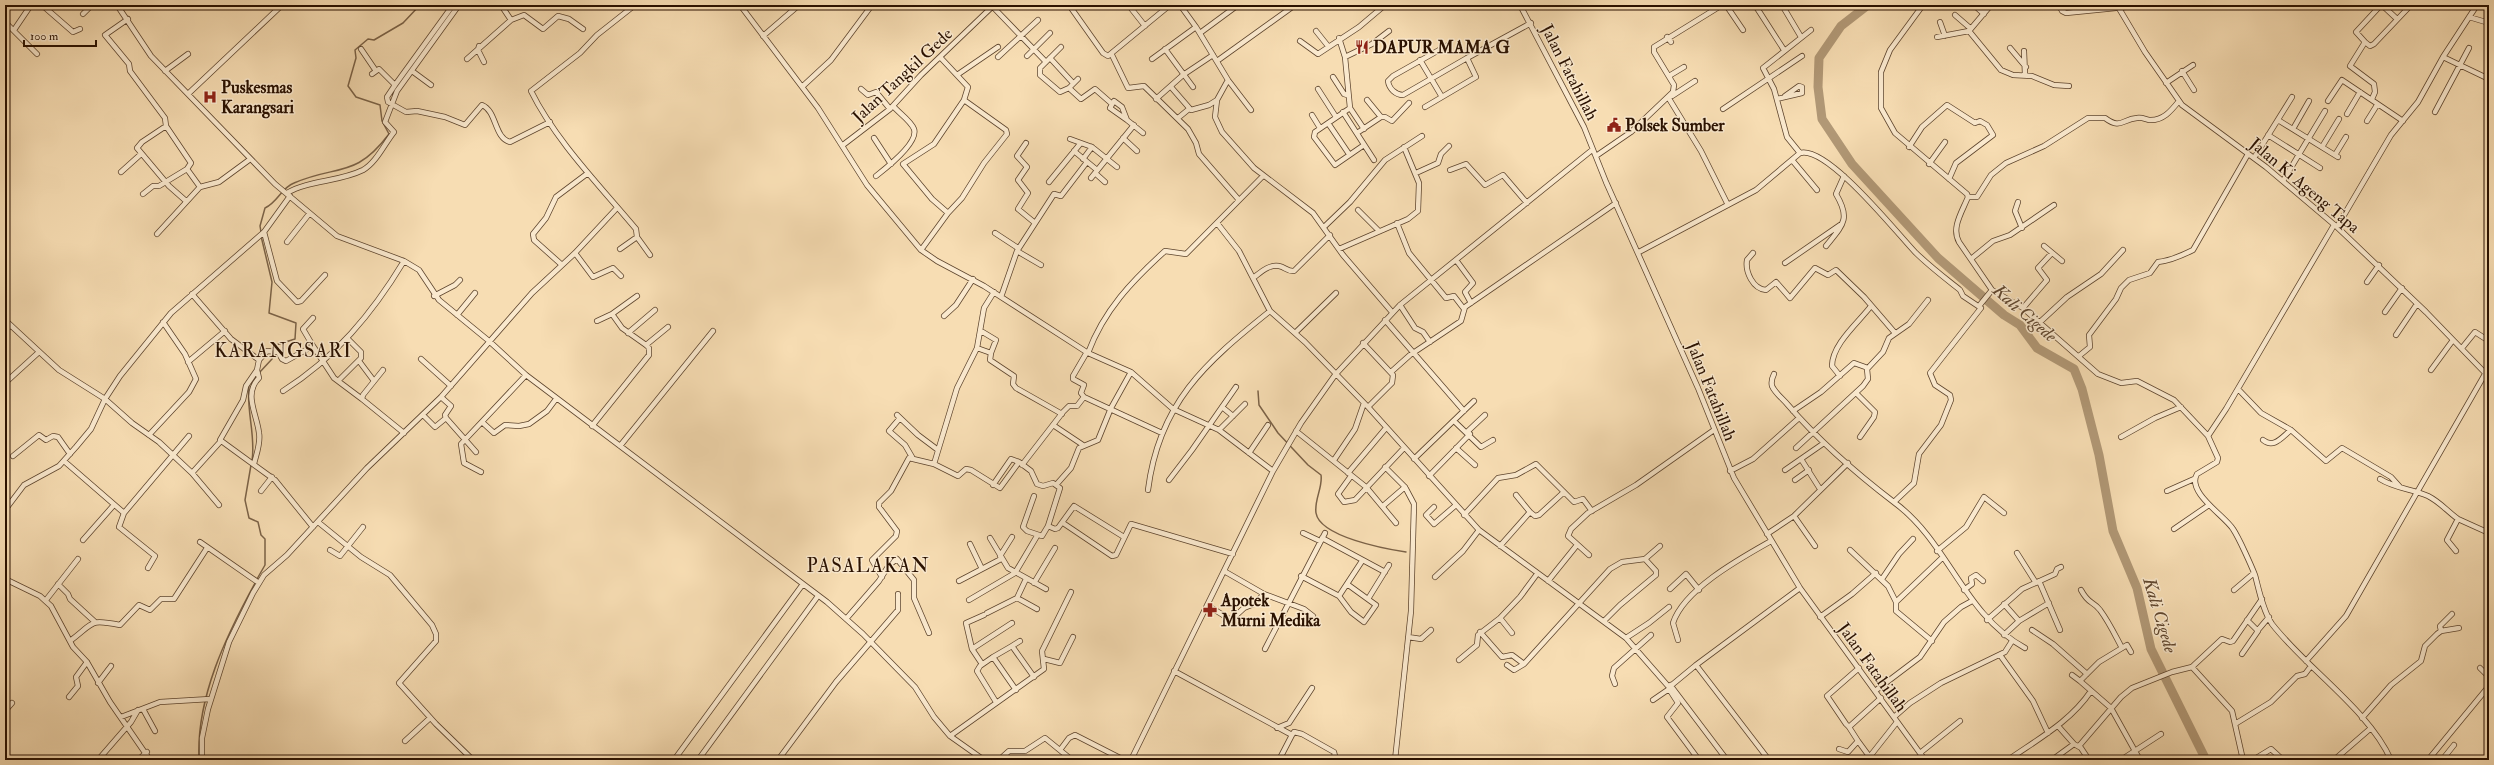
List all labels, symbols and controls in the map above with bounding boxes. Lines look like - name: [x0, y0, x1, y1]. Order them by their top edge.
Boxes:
- street label: Jalan Fatahillah: [1535, 20, 1603, 124]
- scale bar: [24, 22, 96, 48]
- street label: Jalan Tangkil Gede: [847, 24, 958, 129]
- text: 100 m: [30, 29, 59, 44]
- place label: DAPUR MAMA G: [1373, 37, 1510, 58]
- restaurant icon: DAPUR MAMA G: [1354, 39, 1370, 55]
- place label: Puskesmas Karangsari: [221, 77, 294, 119]
- hospital icon: Puskesmas Karangsari: [202, 89, 218, 105]
- place label: Polsek Sumber: [1625, 115, 1725, 136]
- public building icon: Polsek Sumber: [1606, 117, 1622, 133]
- street label: Jalan Ki Ageng Tapa: [2244, 133, 2365, 239]
- water label: Kali Cigede: [1987, 279, 2062, 348]
- street label: Jalan Fatahillah: [1681, 338, 1741, 444]
- district label: KARANGSARI: [214, 339, 352, 363]
- district label: PASALAKAN: [807, 554, 929, 578]
- water label: Kali Cigede: [2137, 574, 2182, 657]
- place label: Apotek Murni Medika: [1220, 590, 1321, 631]
- pharmacy icon: Apotek Murni Medika: [1202, 602, 1218, 618]
- street label: Jalan Fatahillah: [1832, 618, 1912, 717]

